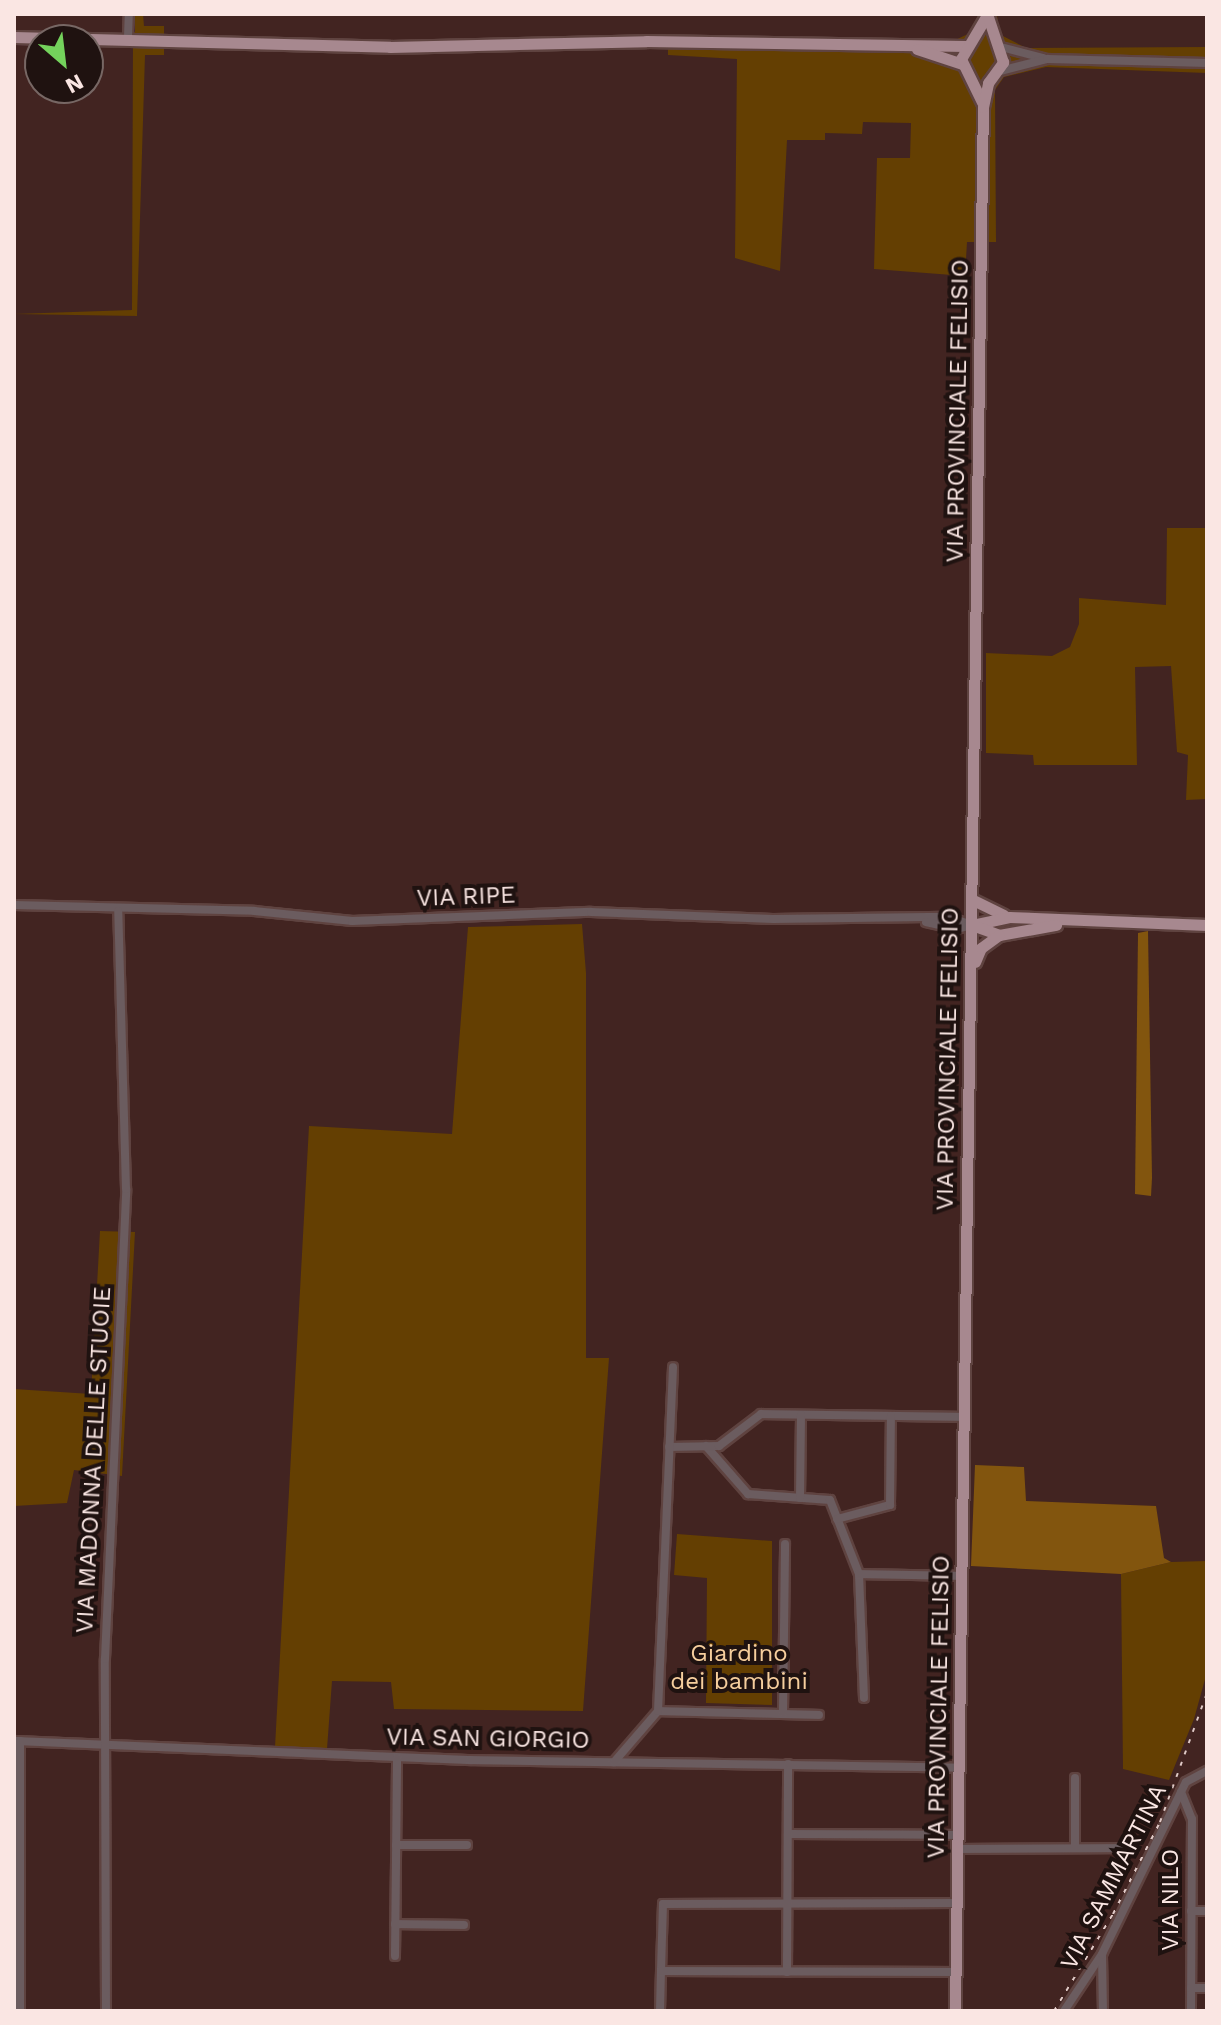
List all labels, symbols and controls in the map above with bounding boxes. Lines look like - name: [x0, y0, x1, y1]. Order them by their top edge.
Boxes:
- north arrow: [24, 24, 104, 104]
- text: N: [61, 69, 88, 99]
- street label: VIA PROVINCIALE FELISIO: [941, 259, 975, 563]
- street label: VIA RIPE: [416, 881, 516, 913]
- street label: VIA PROVINCIALE FELISIO: [931, 907, 965, 1211]
- street label: VIA MADONNA DELLE STUOIE: [70, 1285, 118, 1635]
- street label: VIA PROVINCIALE FELISIO: [922, 1555, 956, 1859]
- park label: Giardino dei bambini: [670, 1640, 808, 1696]
- street label: VIA SAN GIORGIO: [386, 1723, 590, 1755]
- street label: VIA SAMMARTINA: [1055, 1779, 1173, 1975]
- street label: VIA NILO: [1157, 1848, 1185, 1952]

